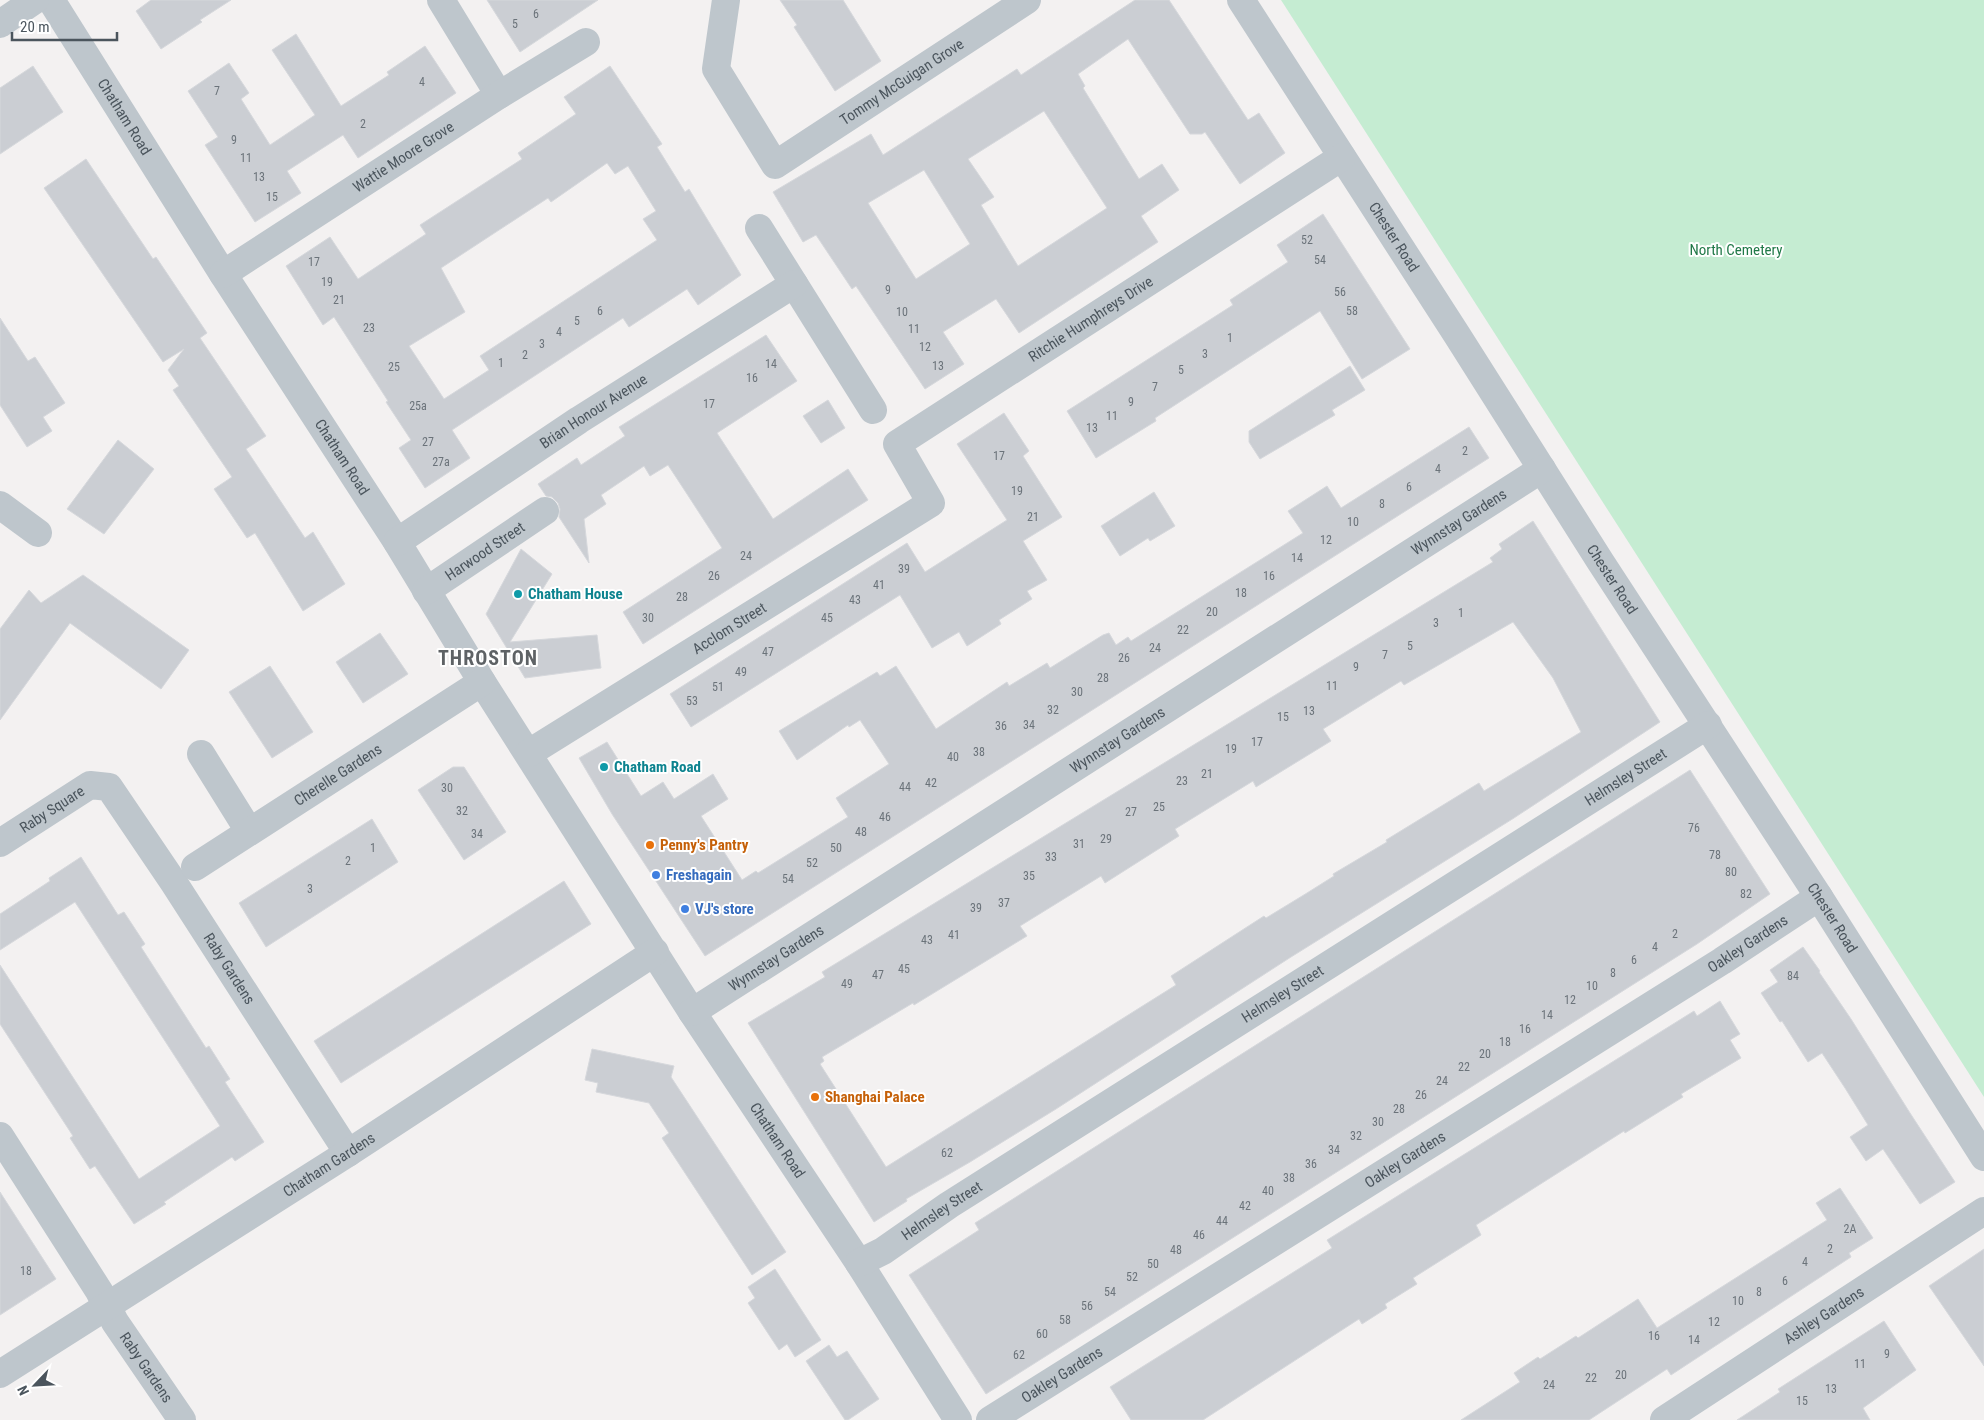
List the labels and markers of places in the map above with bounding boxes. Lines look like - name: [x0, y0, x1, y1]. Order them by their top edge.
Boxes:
- place label: Chatham House: [528, 585, 623, 603]
- marker: Chatham House: [512, 588, 524, 600]
- place label: Chatham Road: [614, 758, 701, 776]
- marker: Chatham Road: [598, 761, 610, 773]
- place label: Penny's Pantry: [660, 836, 749, 854]
- marker: Penny's Pantry: [644, 839, 656, 851]
- place label: Freshagain: [666, 866, 732, 884]
- marker: Freshagain: [650, 869, 662, 881]
- place label: VJ's store: [695, 900, 754, 918]
- marker: VJ's store: [679, 903, 691, 915]
- place label: Shanghai Palace: [825, 1088, 925, 1106]
- marker: Shanghai Palace: [809, 1091, 821, 1103]

